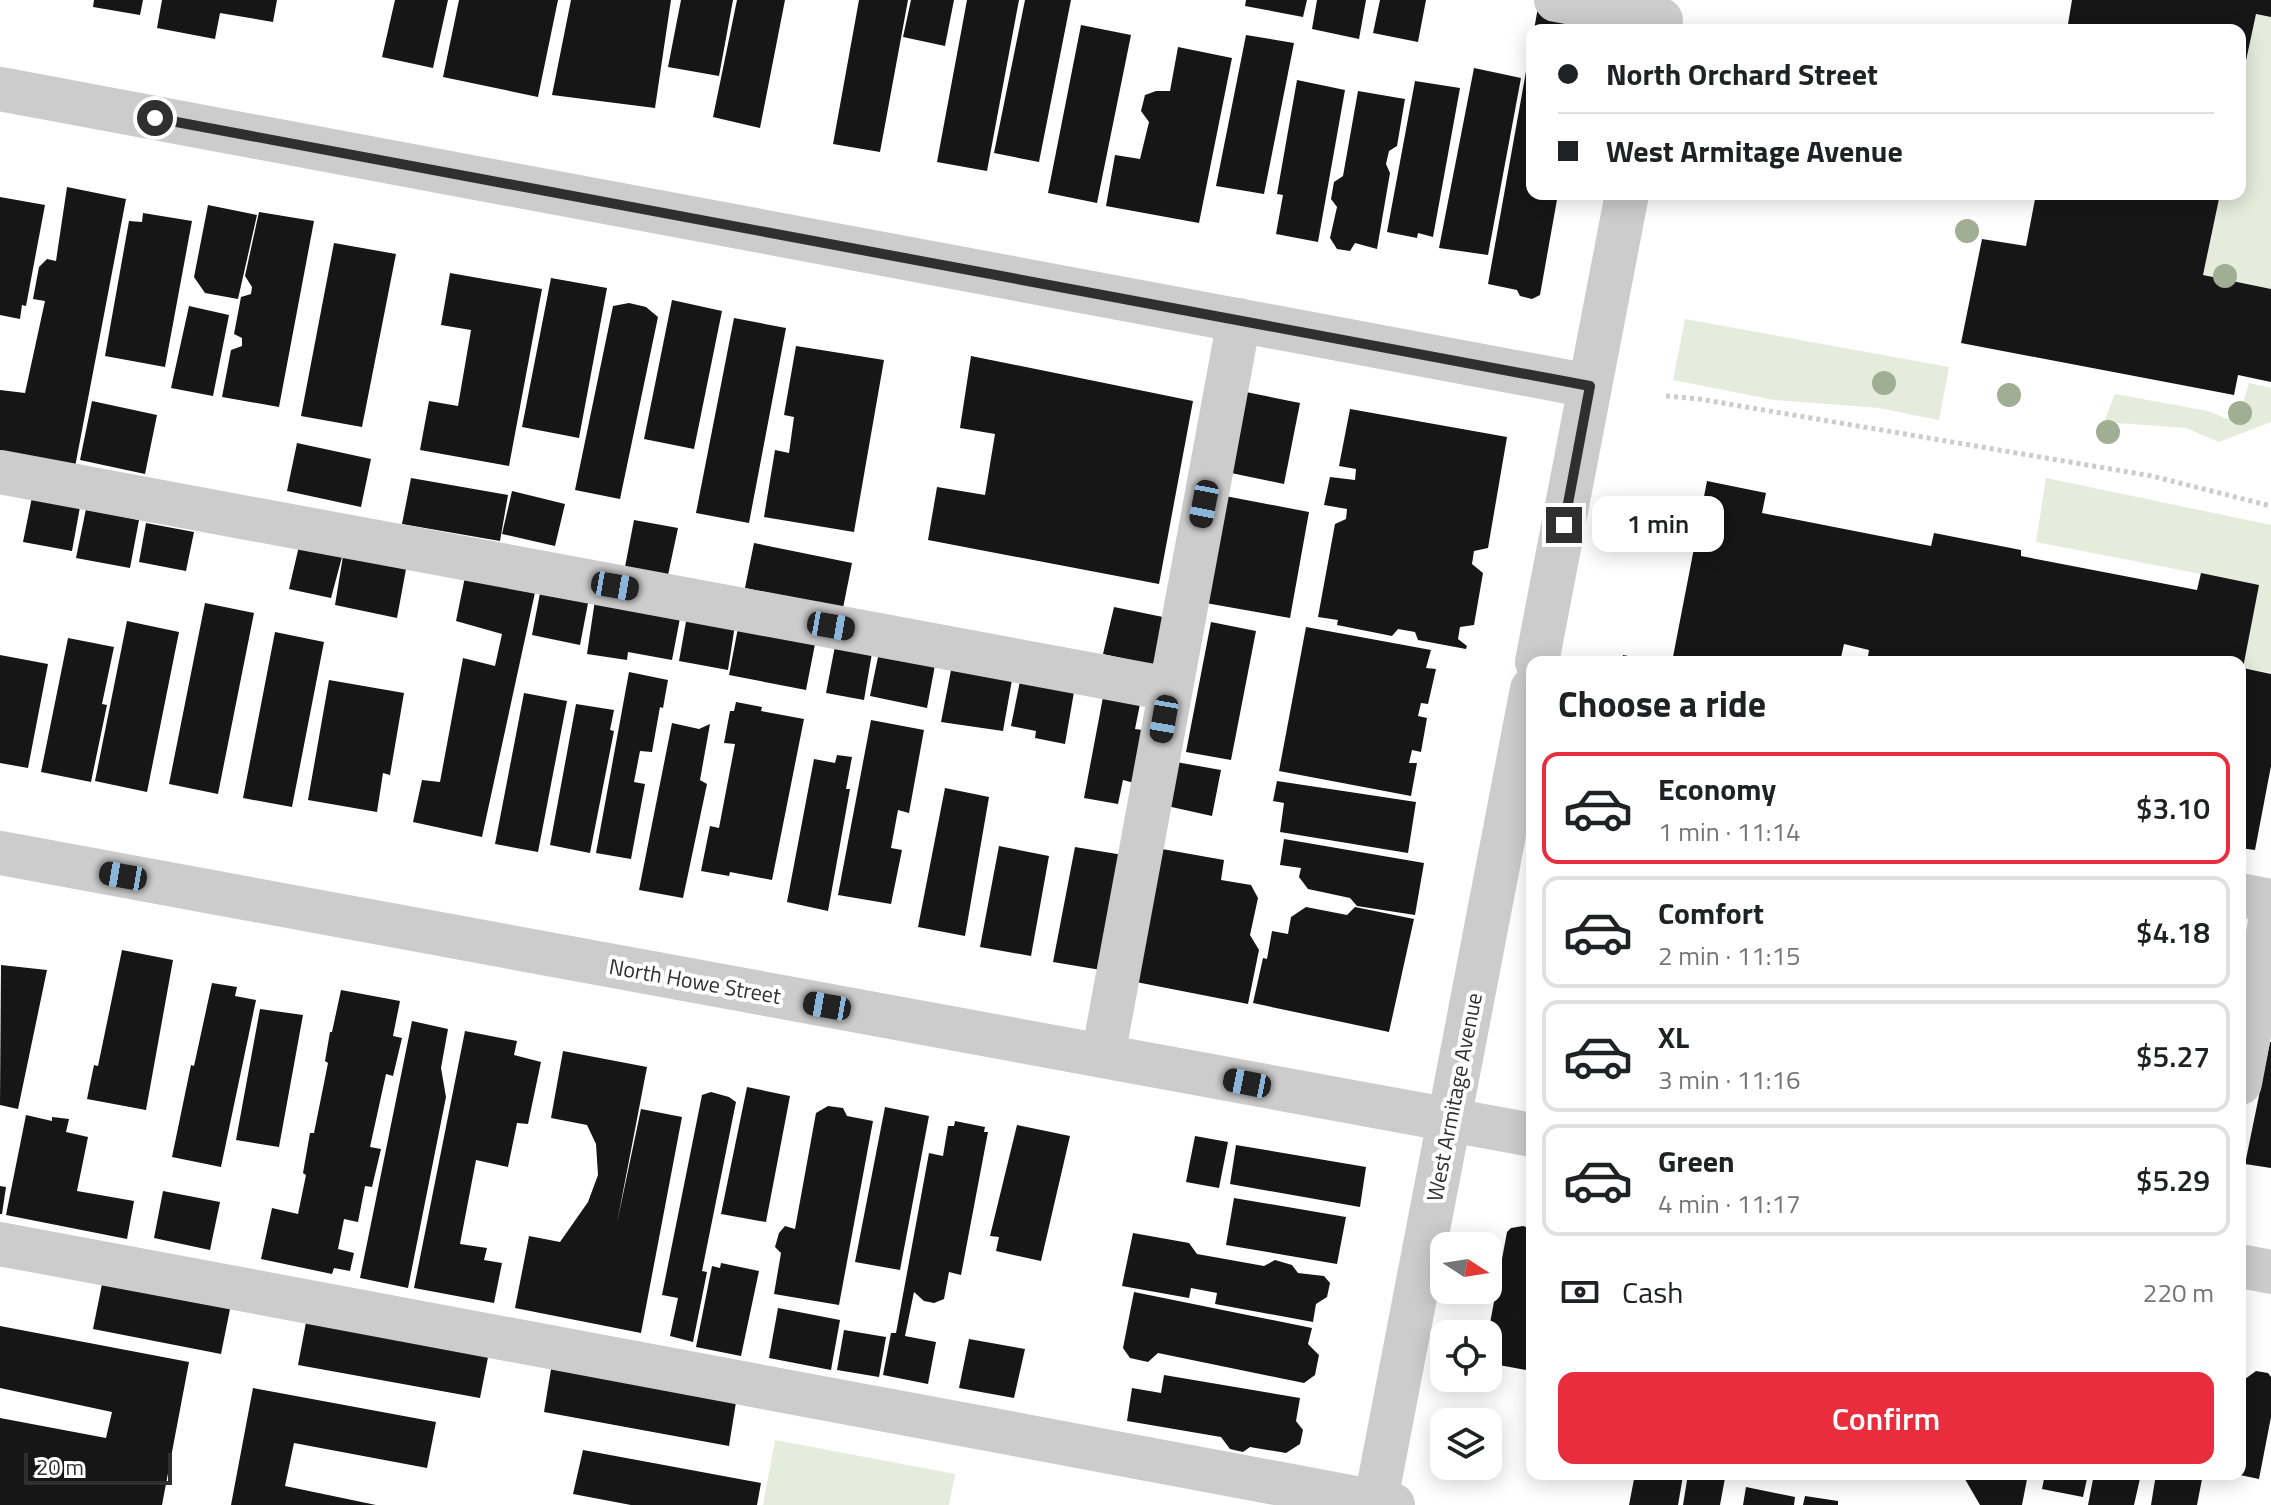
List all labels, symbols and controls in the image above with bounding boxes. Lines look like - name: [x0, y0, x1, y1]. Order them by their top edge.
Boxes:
- text: North Orchard Street: [1606, 51, 1878, 97]
- route start: [137, 100, 173, 136]
- text: West Armitage Avenue: [1606, 128, 1903, 174]
- car: [1188, 478, 1220, 530]
- callout: 1 min: [1592, 497, 1724, 553]
- text: 1 min: [1627, 504, 1689, 543]
- route end: [1546, 507, 1582, 543]
- car: [589, 570, 641, 602]
- car: [805, 610, 857, 642]
- text: Choose a ride: [1558, 676, 1766, 731]
- car: [1148, 693, 1180, 745]
- text: Economy: [1658, 766, 1776, 812]
- icon: car: [1562, 772, 1634, 844]
- text: $3.10: [2136, 785, 2210, 831]
- text: 1 min · 11:14: [1658, 812, 1801, 851]
- car: [97, 860, 149, 892]
- text: Comfort: [1658, 890, 1764, 936]
- icon: car: [1562, 896, 1634, 968]
- text: $4.18: [2136, 909, 2210, 955]
- text: 2 min · 11:15: [1658, 936, 1801, 975]
- street label: North Howe Street: [606, 949, 784, 1013]
- car: [801, 990, 853, 1022]
- street label: West Armitage Avenue: [1417, 990, 1491, 1204]
- text: XL: [1658, 1014, 1689, 1060]
- icon: car: [1562, 1020, 1634, 1092]
- text: $5.27: [2136, 1033, 2210, 1079]
- text: 3 min · 11:16: [1658, 1060, 1801, 1099]
- car: [1221, 1067, 1273, 1099]
- text: Green: [1658, 1138, 1735, 1184]
- icon: car: [1562, 1144, 1634, 1216]
- text: $5.29: [2136, 1157, 2210, 1203]
- text: 4 min · 11:17: [1658, 1184, 1801, 1223]
- north arrow: [1430, 1232, 1502, 1304]
- map controls: [1430, 1232, 1502, 1480]
- text: Cash: [1622, 1269, 1683, 1315]
- icon: cash: [1558, 1270, 1602, 1314]
- text: 220 m: [2143, 1273, 2214, 1312]
- button: locate: [1430, 1320, 1502, 1392]
- button: Confirm: [1558, 1372, 2214, 1464]
- button: layers: [1430, 1408, 1502, 1480]
- scale bar: [24, 1449, 172, 1485]
- text: 20 m: [36, 1450, 84, 1484]

